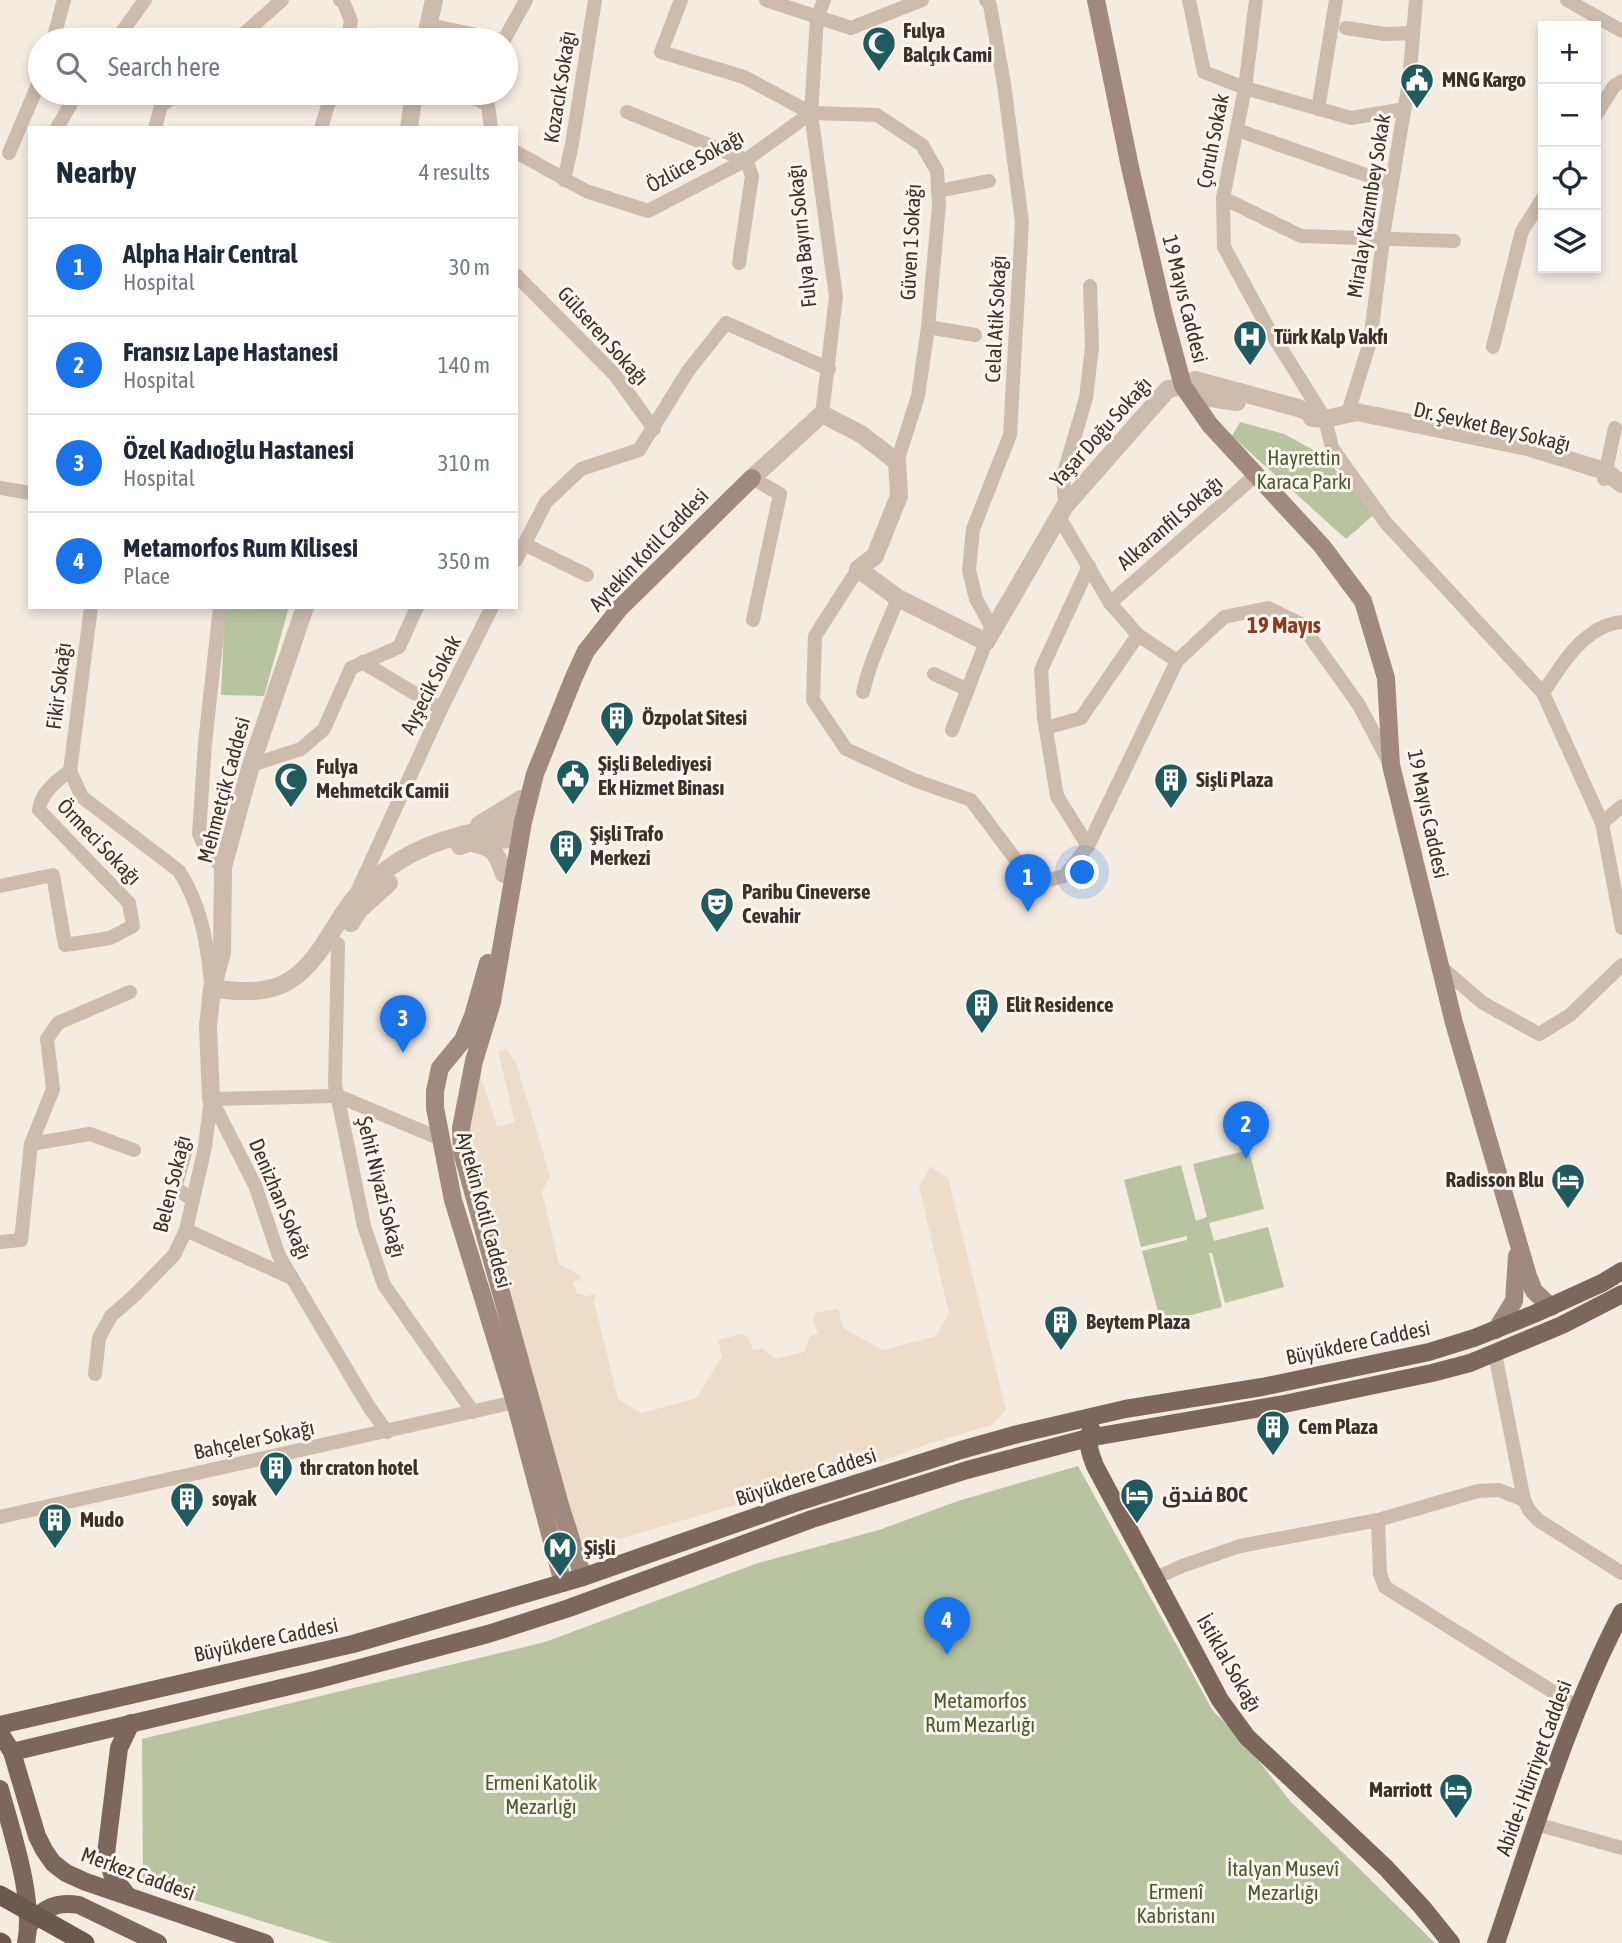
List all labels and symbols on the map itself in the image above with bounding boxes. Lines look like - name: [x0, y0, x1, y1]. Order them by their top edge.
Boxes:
- place label: Fulya Balçık Cami: [903, 18, 992, 66]
- mosque icon: Fulya Balçık Cami: [860, 24, 898, 73]
- street label: Kozacık Sokağı: [538, 29, 580, 145]
- public building icon: MNG Kargo: [1398, 61, 1436, 110]
- place label: MNG Kargo: [1442, 67, 1526, 91]
- street label: Çoruh Sokak: [1191, 92, 1233, 190]
- street label: Miralay Kazımbey Sokak: [1342, 112, 1394, 300]
- street label: Özlüce Sokağı: [642, 124, 747, 197]
- street label: Fulya Bayırı Sokağı: [782, 163, 820, 309]
- street label: Güven 1 Sokağı: [895, 183, 925, 301]
- street label: 19 Mayıs Caddesi: [1158, 232, 1213, 365]
- street label: Celal Atik Sokağı: [980, 255, 1010, 383]
- street label: Gülseren Sokağı: [553, 281, 654, 389]
- hospital icon: Türk Kalp Vakfı: [1231, 318, 1269, 367]
- place label: Türk Kalp Vakfı: [1274, 324, 1388, 348]
- street label: Yaşar Doğu Sokağı: [1045, 372, 1156, 491]
- street label: Dr. Şevket Bey Sokağı: [1411, 396, 1573, 456]
- park label: Hayrettin Karaca Parkı: [1257, 445, 1351, 493]
- street label: Alkaranfil Sokağı: [1112, 470, 1227, 574]
- street label: Aytekin Kotil Caddesi: [584, 483, 713, 615]
- district label: 19 Mayıs: [1247, 612, 1321, 638]
- street label: Ayşecik Sokak: [395, 631, 465, 738]
- street label: Fikir Sokağı: [41, 641, 75, 731]
- building icon: Özpolat Sitesi: [598, 699, 636, 748]
- place label: Özpolat Sitesi: [642, 705, 747, 729]
- street label: Mehmetçik Caddesi: [192, 714, 254, 865]
- street label: 19 Mayıs Caddesi: [1404, 747, 1454, 880]
- place label: Şişli Belediyesi Ek Hizmet Binası: [598, 751, 724, 799]
- place label: Fulya Mehmetcik Camii: [316, 754, 449, 802]
- public building icon: Şişli Belediyesi Ek Hizmet Binası: [554, 757, 592, 806]
- mosque icon: Fulya Mehmetcik Camii: [272, 760, 310, 809]
- building icon: Sişli Plaza: [1152, 761, 1190, 810]
- place label: Sişli Plaza: [1196, 767, 1274, 791]
- street label: Örmeci Sokağı: [53, 793, 147, 889]
- place label: Şişli Trafo Merkezi: [590, 821, 664, 869]
- building icon: Şişli Trafo Merkezi: [547, 827, 585, 876]
- pin: 1: [1005, 854, 1051, 912]
- your location: [1065, 855, 1099, 889]
- place label: Paribu Cineverse Cevahir: [742, 879, 871, 927]
- theatre icon: Paribu Cineverse Cevahir: [698, 885, 736, 934]
- building icon: Elit Residence: [963, 986, 1001, 1035]
- place label: Elit Residence: [1006, 992, 1114, 1016]
- pin: 3: [380, 995, 426, 1053]
- pin: 2: [1223, 1101, 1269, 1159]
- street label: Şehit Niyazi Sokağı: [353, 1114, 411, 1260]
- street label: Aytekin Kotil Caddesi: [453, 1129, 517, 1290]
- street label: Belen Sokağı: [147, 1133, 195, 1235]
- street label: Denizhan Sokağı: [245, 1135, 317, 1262]
- hotel icon: Radisson Blu: [1549, 1161, 1587, 1210]
- place label: Radisson Blu: [1446, 1167, 1544, 1191]
- building icon: Beytem Plaza: [1042, 1303, 1080, 1352]
- place label: Beytem Plaza: [1086, 1309, 1190, 1333]
- street label: Büyükdere Caddesi: [1284, 1315, 1432, 1369]
- building icon: Cem Plaza: [1254, 1408, 1292, 1457]
- place label: Cem Plaza: [1298, 1414, 1378, 1438]
- street label: Bahçeler Sokağı: [191, 1415, 316, 1464]
- street label: Büyükdere Caddesi: [732, 1442, 879, 1510]
- building icon: thr craton hotel: [257, 1449, 295, 1498]
- place label: thr craton hotel: [299, 1455, 419, 1479]
- hotel icon: فندق BOC: [1118, 1476, 1156, 1525]
- building icon: soyak: [168, 1480, 206, 1529]
- place label: فندق BOC: [1162, 1482, 1248, 1508]
- place label: soyak: [212, 1486, 257, 1510]
- building icon: Mudo: [36, 1501, 74, 1550]
- place label: Mudo: [80, 1507, 124, 1531]
- metro station icon: Şişli: [541, 1529, 579, 1578]
- place label: Şişli: [584, 1535, 615, 1559]
- pin: 4: [924, 1597, 970, 1655]
- street label: İstiklal Sokağı: [1192, 1610, 1267, 1715]
- street label: Büyükdere Caddesi: [192, 1612, 340, 1666]
- street label: Abide-i Hürriyet Caddesi: [1490, 1677, 1576, 1859]
- park label: Metamorfos Rum Mezarlığı: [925, 1688, 1035, 1736]
- park label: Ermeni Katolik Mezarlığı: [485, 1770, 597, 1818]
- hotel icon: Marriott: [1437, 1771, 1475, 1820]
- place label: Marriott: [1369, 1777, 1432, 1801]
- street label: Merkez Caddesi: [78, 1841, 199, 1905]
- park label: İtalyan Musevî Mezarlığı: [1227, 1856, 1339, 1904]
- park label: Ermenî Kabristanı: [1137, 1879, 1215, 1927]

